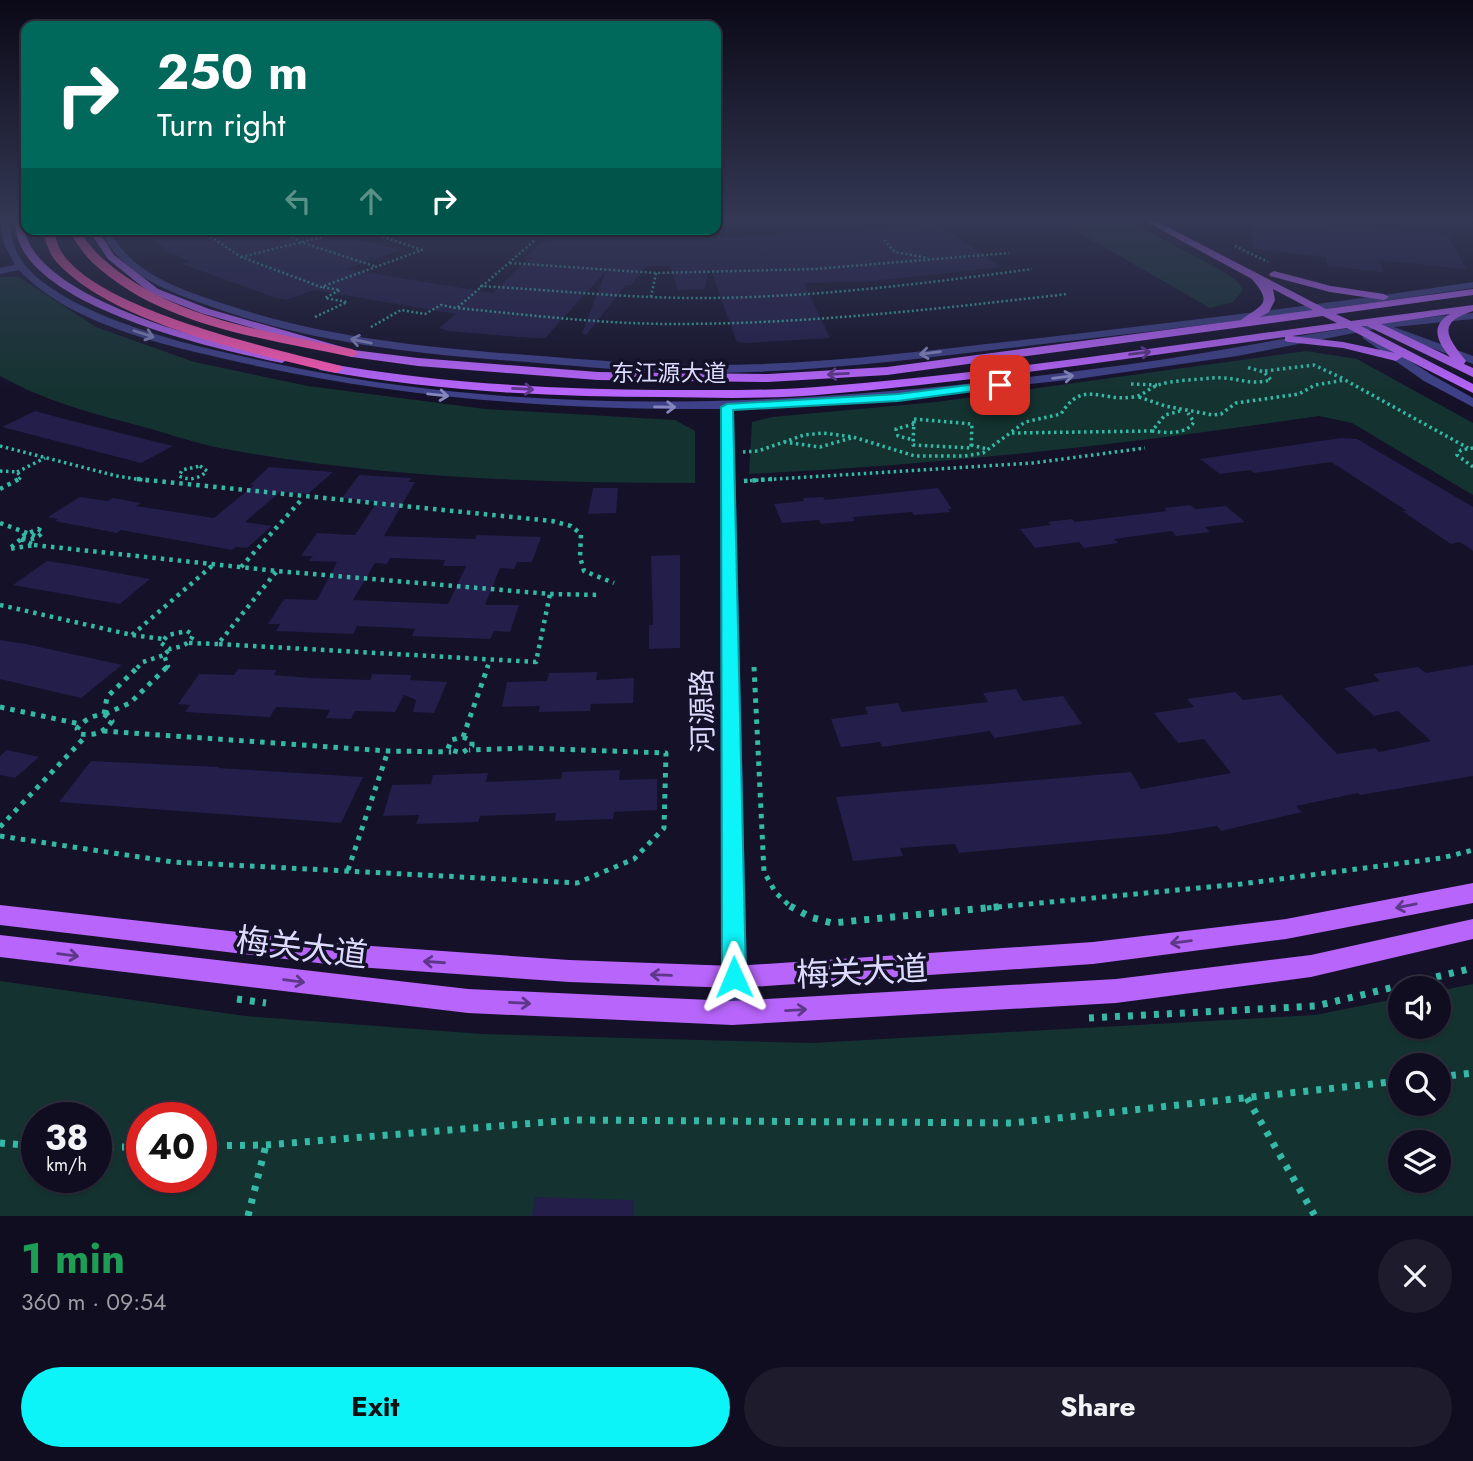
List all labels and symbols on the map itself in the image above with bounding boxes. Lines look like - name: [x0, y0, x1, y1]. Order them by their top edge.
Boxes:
- one-way arrow: [132, 329, 154, 342]
- one-way arrow: [350, 334, 373, 347]
- one-way arrow: [1129, 346, 1151, 359]
- one-way arrow: [919, 347, 941, 360]
- pin: [970, 355, 1030, 415]
- street label: 东江源大道: [612, 356, 727, 390]
- one-way arrow: [827, 368, 850, 381]
- one-way arrow: [1051, 370, 1073, 383]
- one-way arrow: [512, 383, 535, 396]
- one-way arrow: [426, 389, 449, 402]
- one-way arrow: [653, 400, 676, 413]
- street label: 河源路: [681, 669, 724, 753]
- one-way arrow: [1395, 900, 1418, 914]
- street label: 梅关大道: [234, 916, 370, 979]
- one-way arrow: [1171, 935, 1193, 948]
- position arrow: [697, 940, 771, 1014]
- street label: 梅关大道: [795, 945, 929, 998]
- one-way arrow: [56, 948, 79, 961]
- one-way arrow: [424, 955, 446, 968]
- one-way arrow: [650, 968, 673, 981]
- one-way arrow: [282, 974, 304, 987]
- one-way arrow: [508, 997, 531, 1010]
- one-way arrow: [784, 1003, 807, 1016]
- speed limit sign: 40: [126, 1102, 217, 1193]

